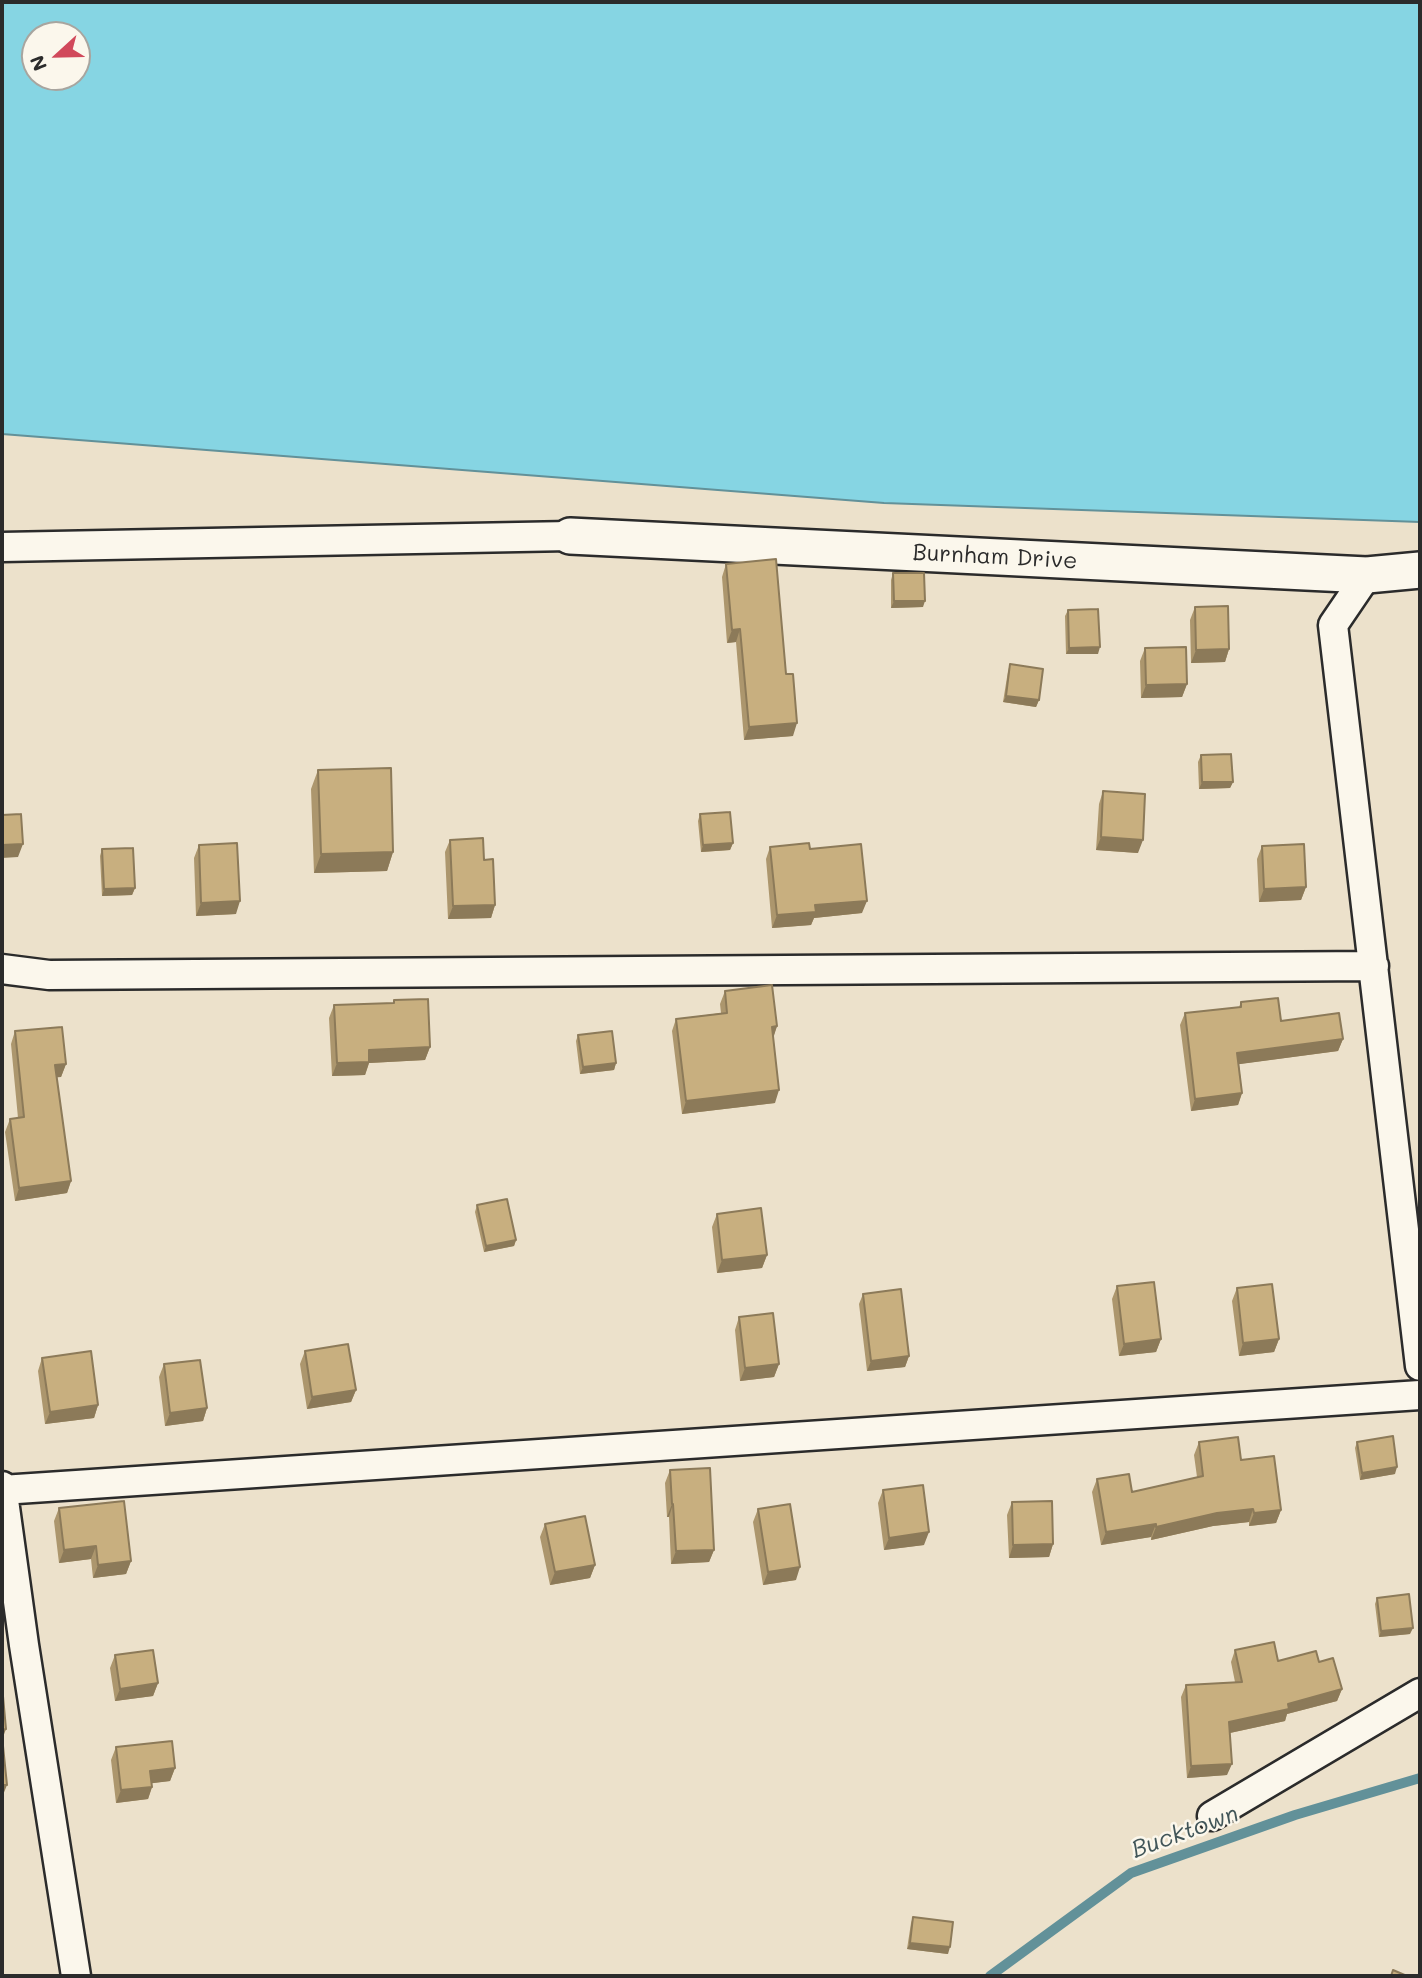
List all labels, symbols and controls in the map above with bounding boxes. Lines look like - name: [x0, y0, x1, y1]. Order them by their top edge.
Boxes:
- north arrow: [21, 21, 91, 91]
- text: N: [24, 52, 52, 75]
- street label: Burnham Drive: [912, 539, 1078, 575]
- water label: Bucktown: [1128, 1799, 1242, 1865]

